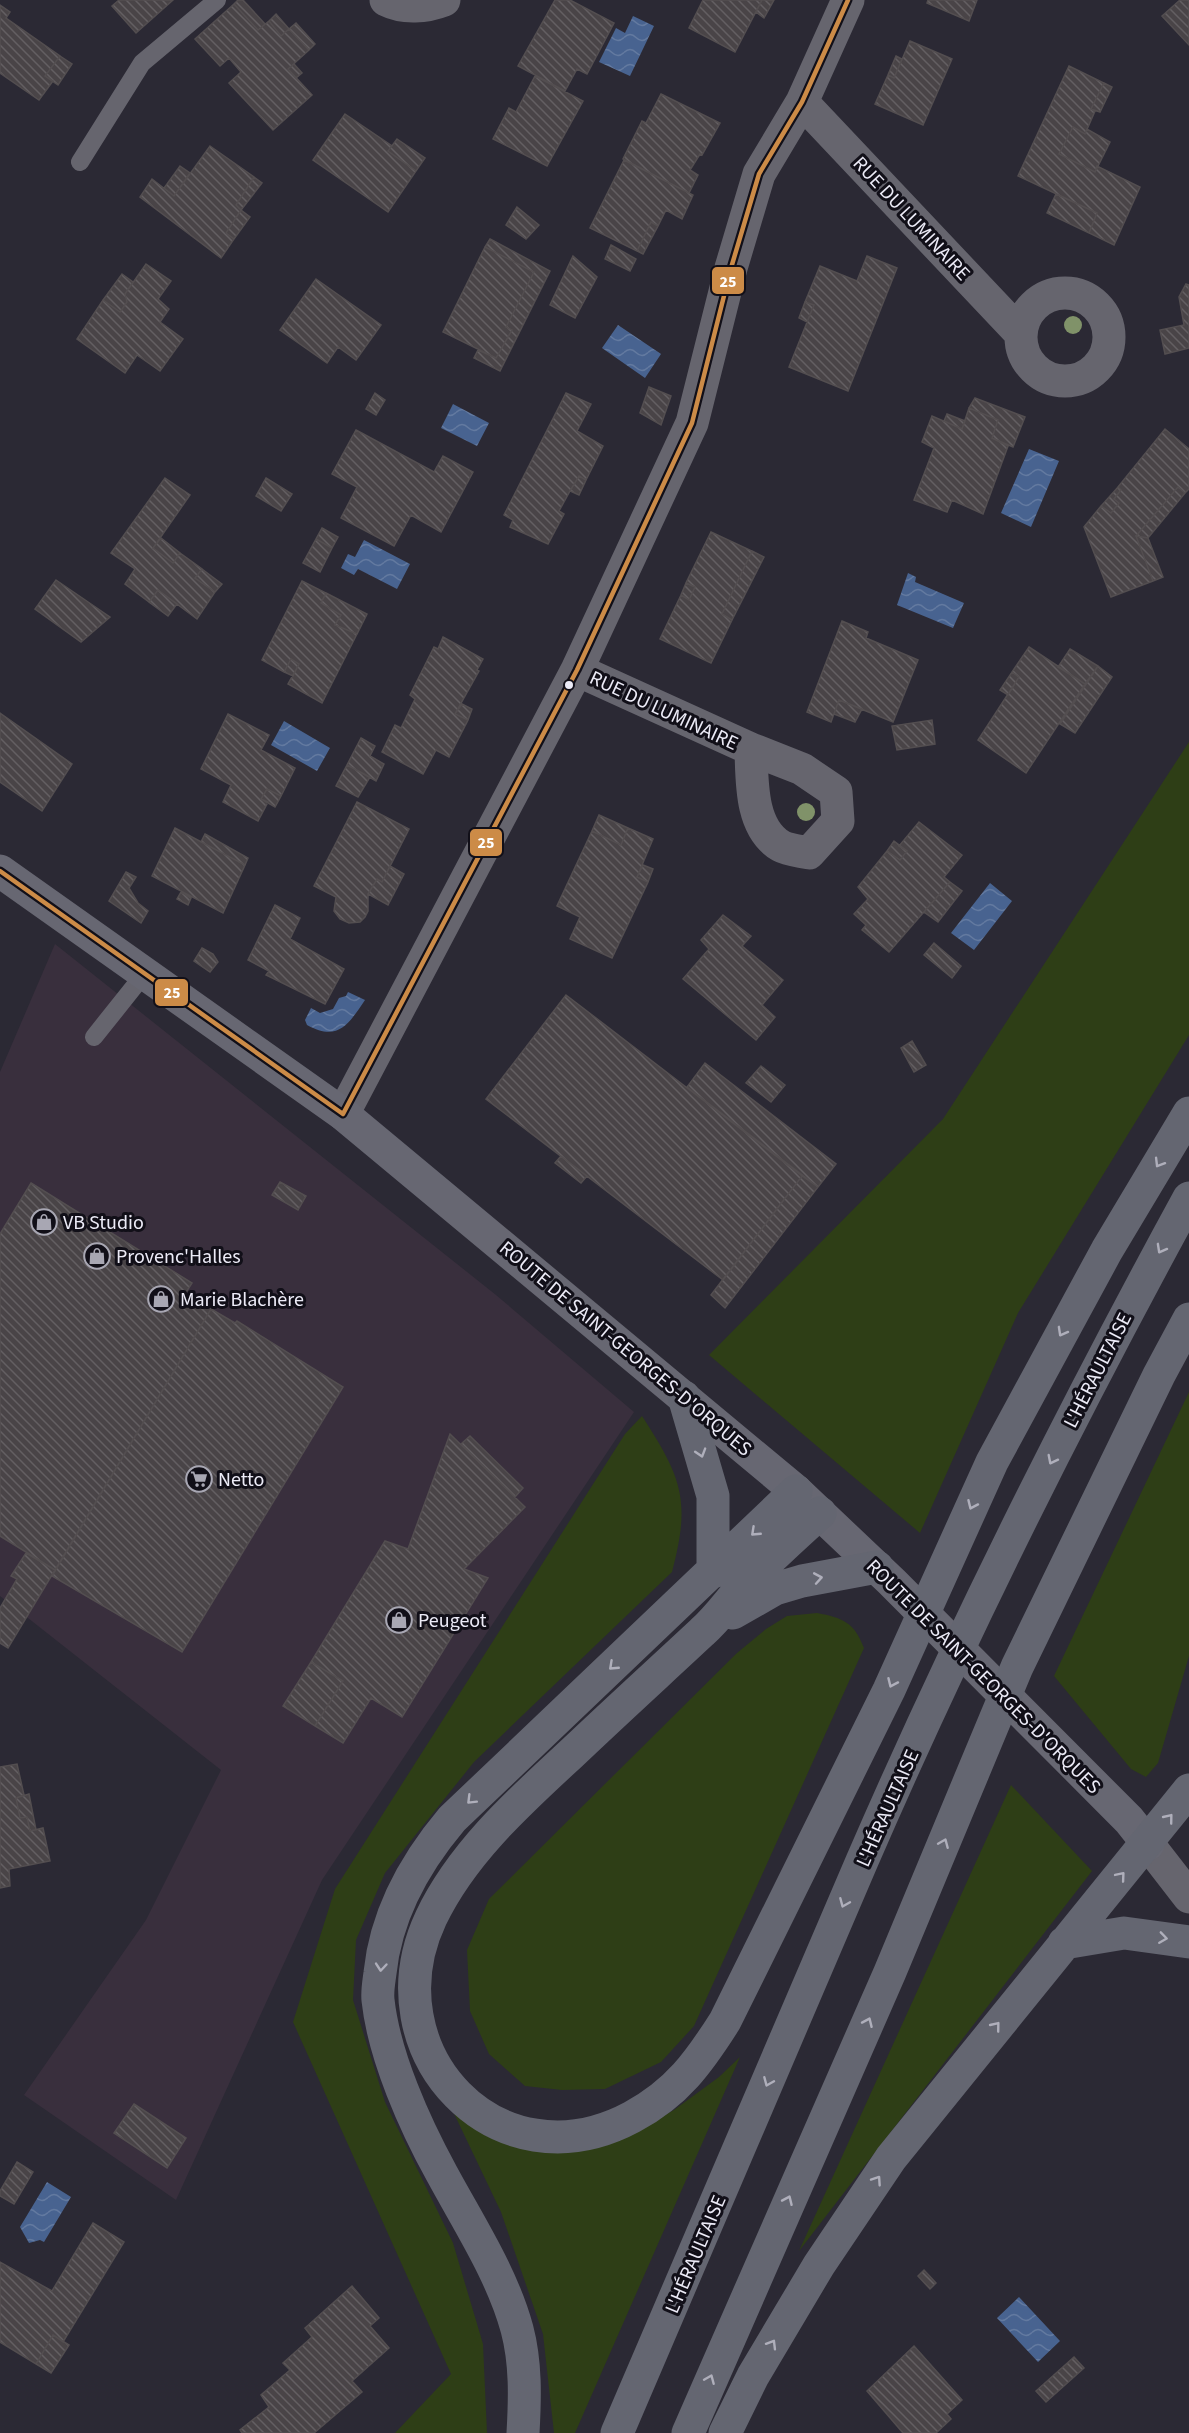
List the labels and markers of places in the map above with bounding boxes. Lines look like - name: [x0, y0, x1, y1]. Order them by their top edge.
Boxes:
- unlabelled marker: [563, 679, 575, 691]
- shop icon: VB Studio: [29, 1207, 59, 1237]
- place label: VB Studio: [63, 1209, 144, 1237]
- shop icon: Provenc'Halles: [82, 1241, 112, 1271]
- place label: Provenc'Halles: [116, 1243, 241, 1271]
- shop icon: Marie Blachère: [146, 1284, 176, 1314]
- place label: Marie Blachère: [180, 1286, 304, 1314]
- supermarket icon: Netto: [184, 1464, 214, 1494]
- place label: Netto: [218, 1466, 264, 1494]
- shop icon: Peugeot: [384, 1605, 414, 1635]
- place label: Peugeot: [418, 1607, 487, 1635]

